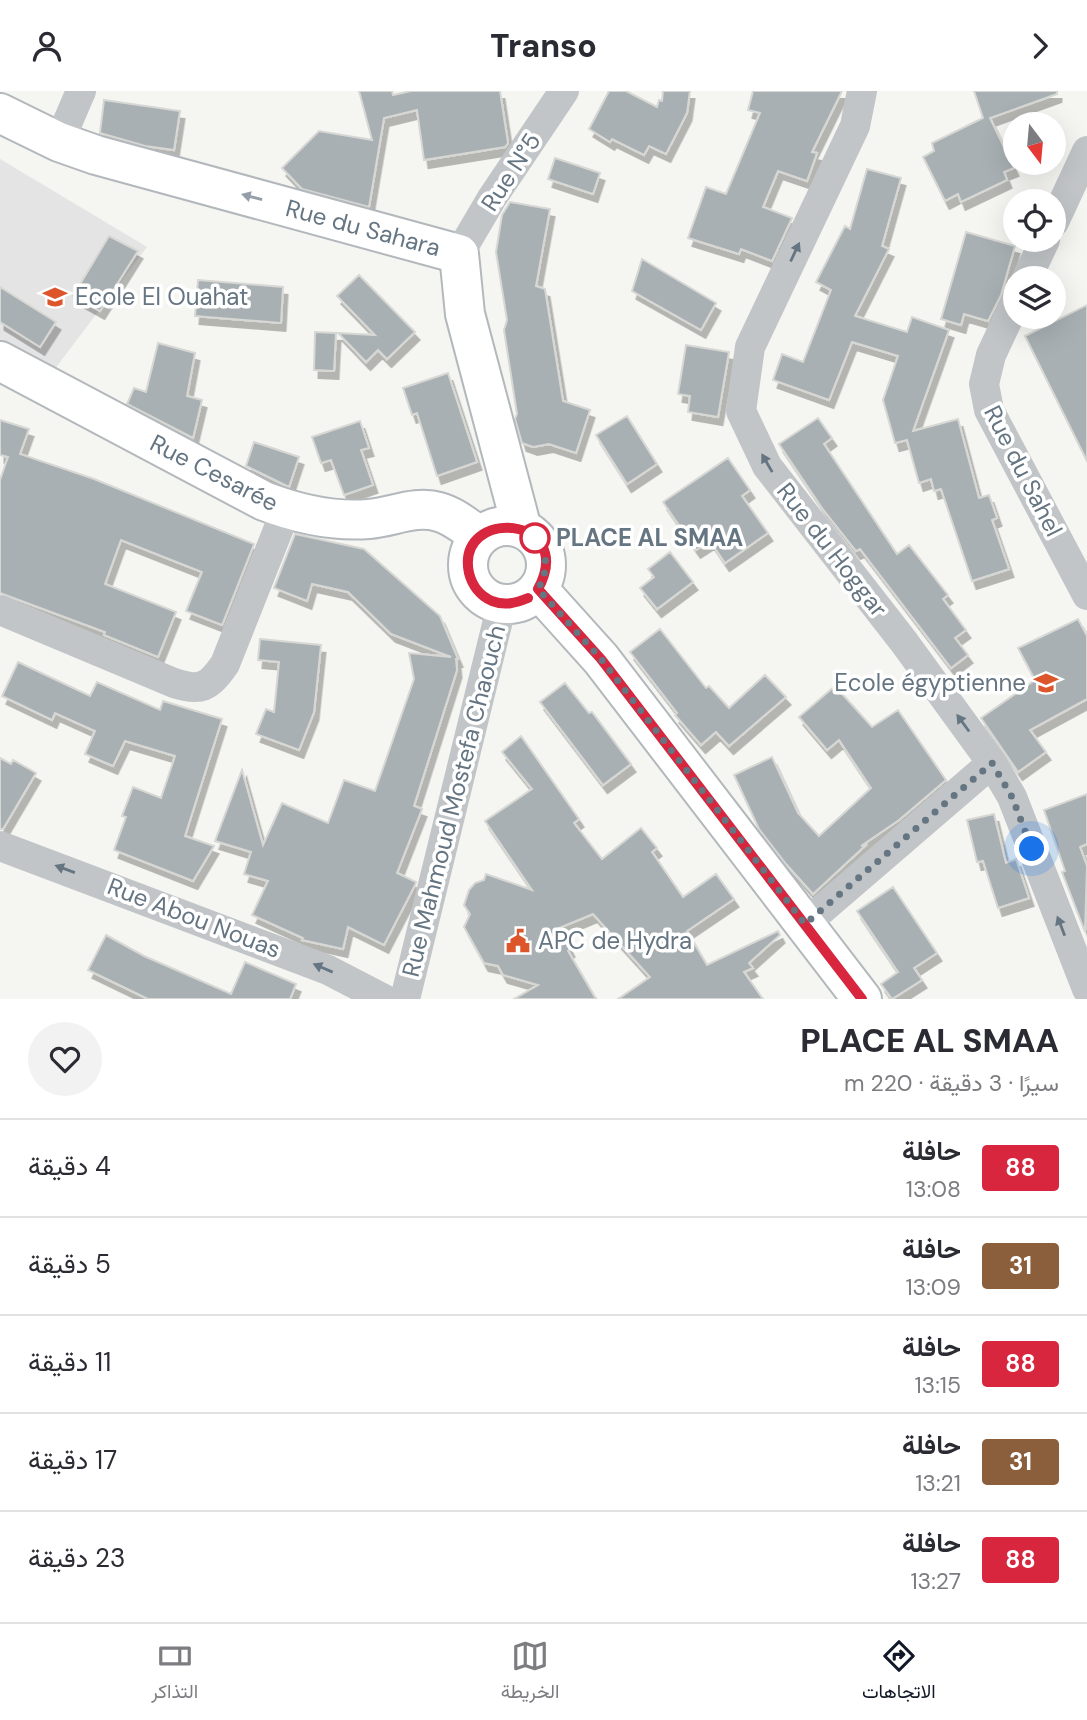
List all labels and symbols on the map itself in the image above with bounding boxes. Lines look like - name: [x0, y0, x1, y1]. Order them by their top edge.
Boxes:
- north arrow: [1003, 112, 1066, 175]
- street label: Rue N°5: [474, 127, 547, 217]
- one-way arrow: [241, 191, 263, 202]
- street label: Rue du Sahara: [282, 192, 444, 263]
- one-way arrow: [789, 242, 801, 262]
- place label: Ecole El Ouahat: [75, 281, 249, 312]
- school or university icon: Ecole El Ouahat: [41, 283, 69, 311]
- street label: Rue du Sahel: [977, 400, 1070, 542]
- street label: Rue Cesarée: [145, 427, 283, 518]
- one-way arrow: [761, 454, 773, 473]
- street label: Rue du Hoggar: [770, 476, 895, 623]
- place label: PLACE AL SMAA: [556, 522, 743, 553]
- marker: PLACE AL SMAA: [520, 523, 550, 553]
- street label: Rue Mahmoud Mostefa Chaouch: [395, 622, 512, 980]
- place label: Ecole égyptienne: [834, 667, 1026, 698]
- school or university icon: Ecole égyptienne: [1032, 669, 1060, 697]
- one-way arrow: [956, 714, 970, 732]
- your location: [1014, 831, 1049, 866]
- one-way arrow: [54, 863, 75, 874]
- street label: Rue Abou Nouas: [103, 870, 285, 965]
- one-way arrow: [1056, 916, 1067, 937]
- place label: APC de Hydra: [538, 925, 692, 956]
- public building icon: APC de Hydra: [504, 927, 532, 955]
- one-way arrow: [312, 963, 333, 974]

